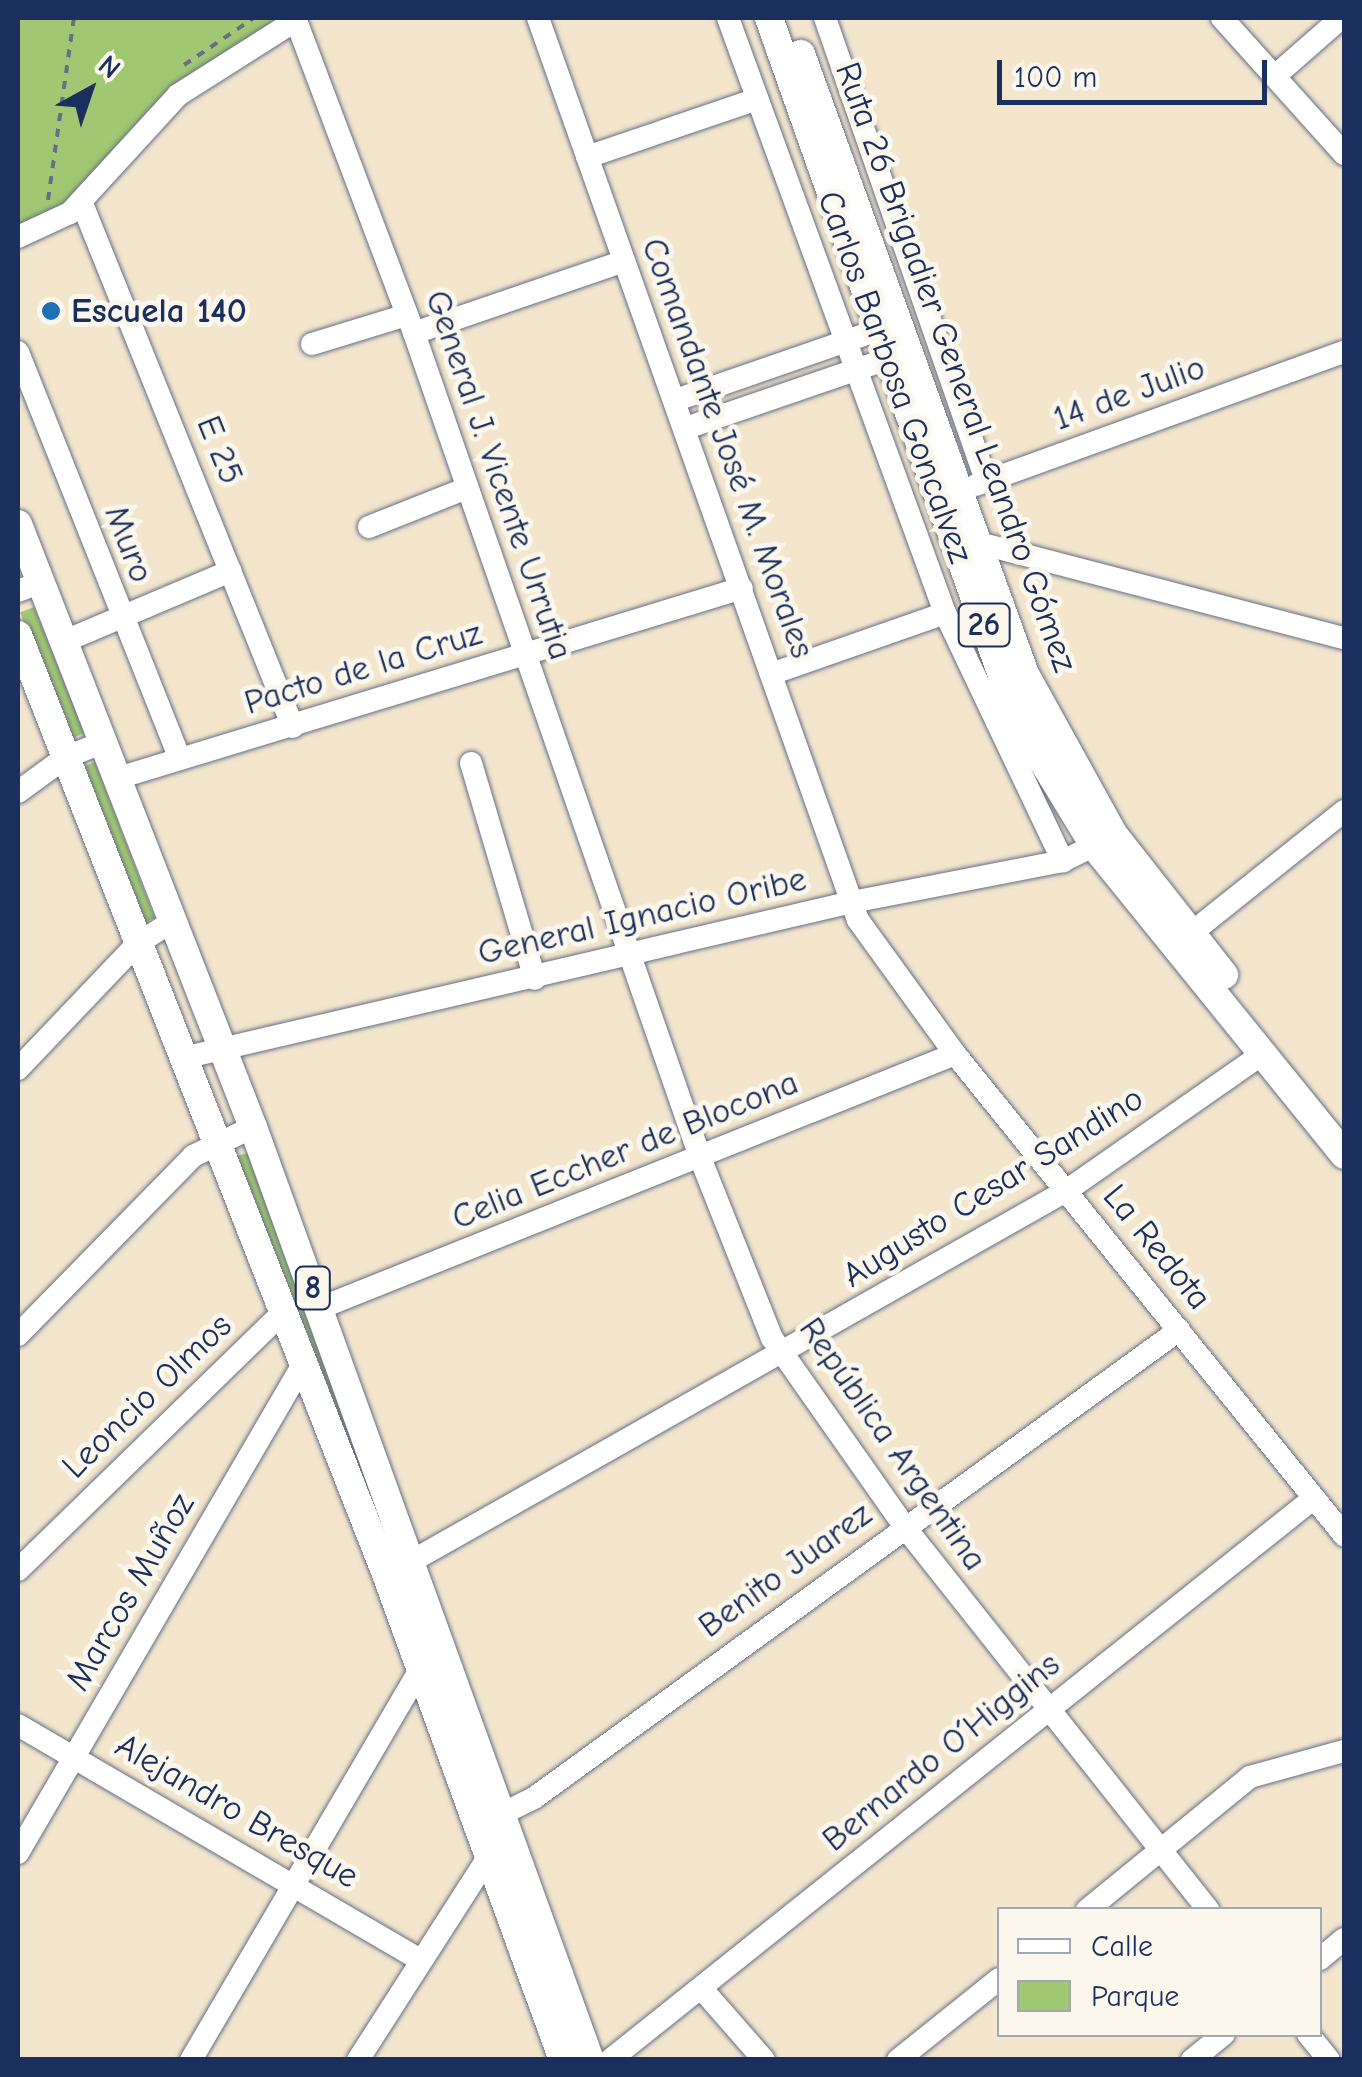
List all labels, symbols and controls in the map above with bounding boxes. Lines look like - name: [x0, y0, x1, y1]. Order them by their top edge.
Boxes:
- north arrow: [40, 40, 140, 140]
- scale bar: [1002, 40, 1272, 102]
- text: N: [92, 49, 127, 85]
- street label: Ruta 26 Brigadier General Leandro Gómez: [826, 57, 1086, 677]
- text: 100 m: [1014, 60, 1097, 95]
- street label: Carlos Barbosa Goncalvez: [808, 185, 982, 569]
- street label: Comandante José M. Morales: [632, 232, 824, 664]
- street label: General J. Vicente Urrutia: [416, 285, 582, 665]
- place label: Escuela 140: [71, 290, 247, 332]
- marker: Escuela 140: [40, 300, 62, 322]
- street label: 14 de Julio: [1047, 346, 1211, 440]
- street label: E 25: [187, 410, 253, 490]
- street label: Muro: [95, 500, 163, 588]
- road number: 26: [956, 598, 1012, 652]
- street label: Pacto de la Cruz: [239, 612, 487, 724]
- street label: General Ignacio Oribe: [474, 858, 810, 974]
- street label: Celia Eccher de Blocona: [446, 1061, 804, 1239]
- street label: Augusto Cesar Sandino: [835, 1077, 1151, 1297]
- street label: La Redota: [1094, 1176, 1220, 1318]
- road number: 8: [293, 1261, 333, 1315]
- street label: Leoncio Olmos: [54, 1305, 240, 1487]
- street label: República Argentina: [790, 1309, 996, 1579]
- street label: Marcos Muñoz: [57, 1486, 203, 1698]
- street label: Benito Juarez: [690, 1493, 880, 1647]
- street label: Bernardo O´Higgins: [814, 1643, 1068, 1861]
- street label: Alejandro Bresque: [108, 1724, 366, 1898]
- legend: [997, 1907, 1322, 2037]
- text: Calle: [1091, 1929, 1153, 1964]
- text: Parque: [1091, 1979, 1179, 2014]

